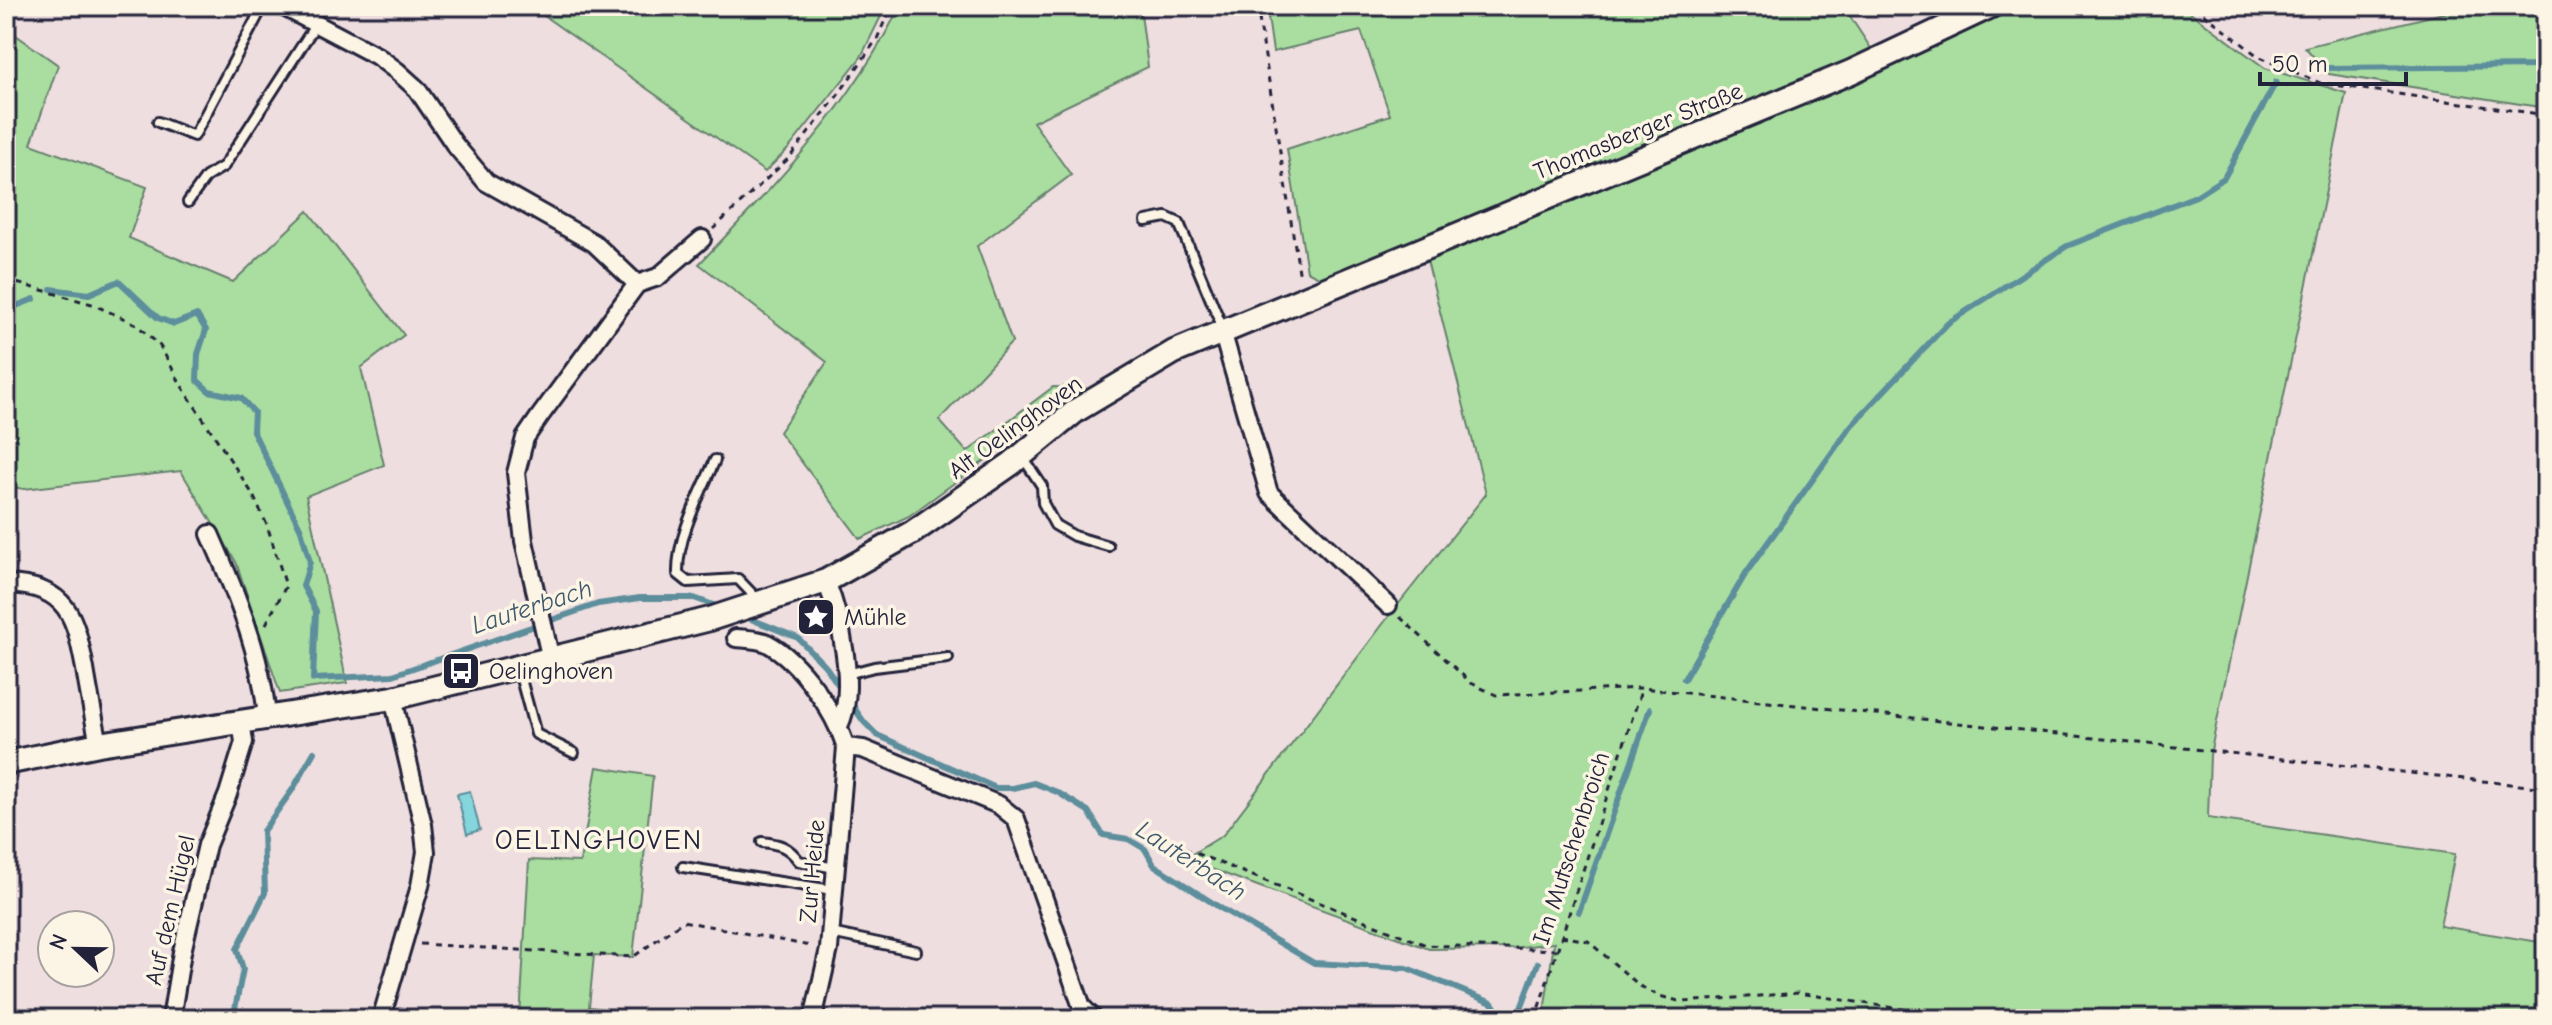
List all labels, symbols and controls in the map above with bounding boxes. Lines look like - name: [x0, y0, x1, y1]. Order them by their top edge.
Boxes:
- scale bar: [2260, 36, 2406, 86]
- text: 50 m: [2272, 50, 2328, 78]
- street label: Thomasberger Straße: [1530, 76, 1746, 186]
- street label: Alt Oelinghoven: [943, 369, 1087, 485]
- water label: Lauterbach: [468, 573, 596, 641]
- place icon: Mühle: [795, 596, 837, 638]
- place label: Mühle: [844, 603, 907, 631]
- bus stop icon: Oelinghoven: [440, 650, 482, 692]
- place label: Oelinghoven: [489, 657, 613, 685]
- street label: Im Mutschenbroich: [1527, 748, 1615, 948]
- water label: Lauterbach: [1130, 814, 1252, 908]
- street label: Zur Heide: [794, 818, 830, 924]
- district label: OELINGHOVEN: [495, 824, 703, 856]
- street label: Auf dem Hügel: [139, 832, 201, 988]
- north arrow: [36, 909, 116, 989]
- text: N: [44, 930, 73, 953]

